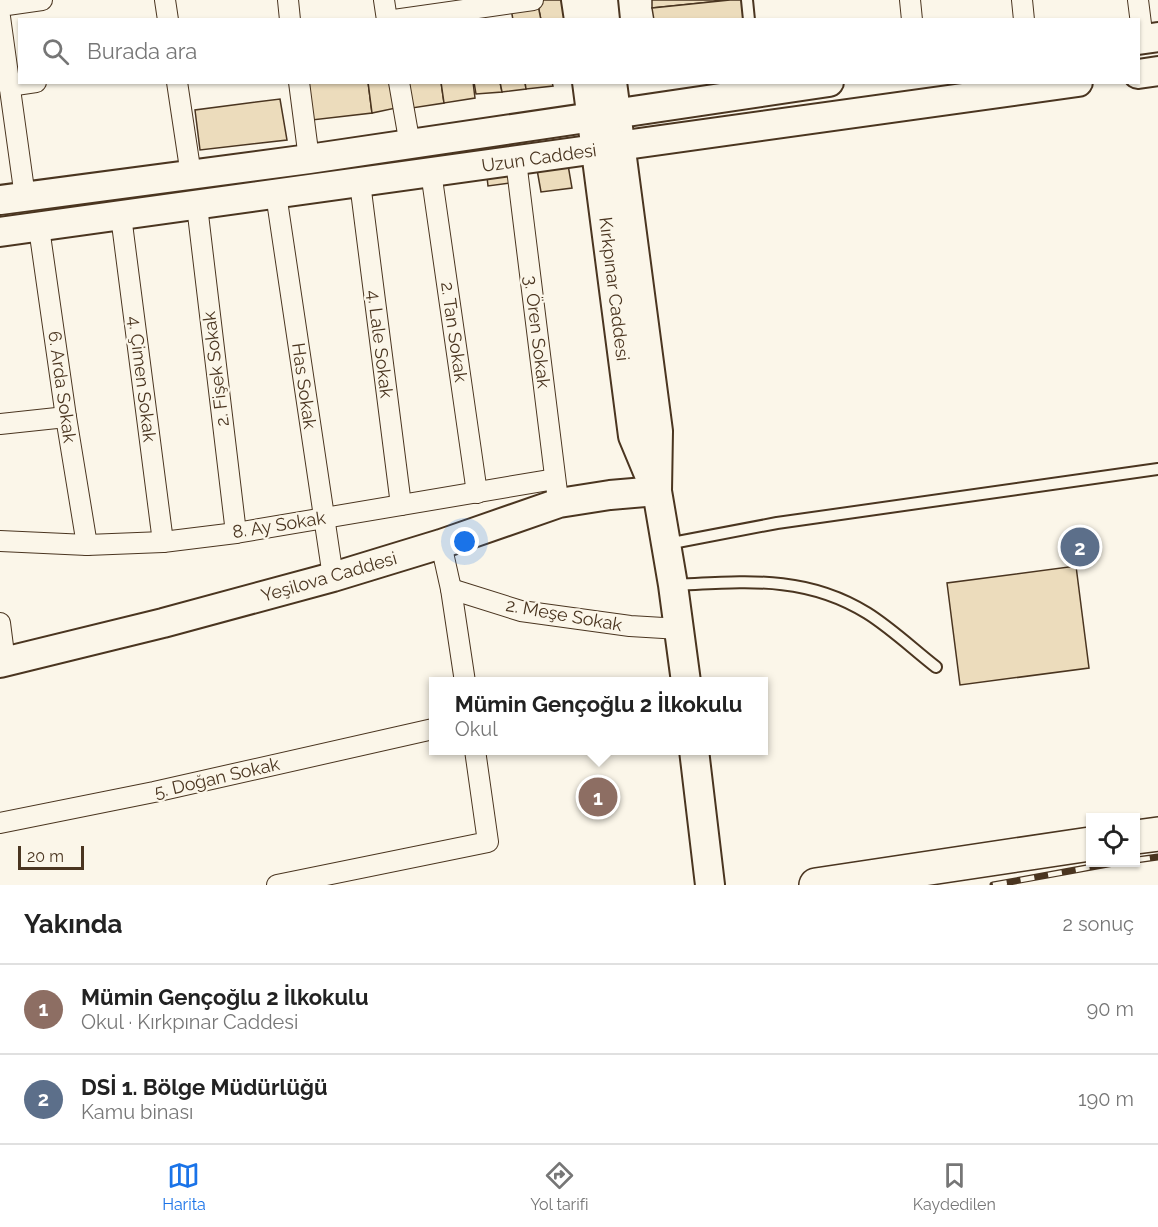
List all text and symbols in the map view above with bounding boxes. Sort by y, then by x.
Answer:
search box [18,18,1140,84]
icon: search [39,35,72,68]
text: Burada ara [87,38,197,64]
street label: Uzun Caddesi [480,139,598,176]
street label: Kırkpınar Caddesi [595,216,634,362]
street label: 3. Ören Sokak [520,274,555,390]
street label: 2. Tan Sokak [437,280,472,384]
street label: 4. Lale Sokak [363,289,398,400]
street label: 2. Fişek Sokak [198,310,233,428]
street label: 4. Çimen Sokak [124,315,161,444]
street label: 6. Arda Sokak [44,330,81,445]
street label: Has Sokak [288,342,321,431]
street label: 8. Ay Sokak [231,507,327,542]
pin: 2 [1060,524,1100,570]
your location [450,527,479,556]
street label: Yeşilova Caddesi [259,547,399,606]
street label: 2. Meşe Sokak [504,594,624,635]
popup [429,677,768,755]
text: Mümin Gençoğlu 2 İlkokulu [455,691,742,717]
text: Okul [455,717,498,741]
street label: 5. Doğan Sokak [152,753,282,802]
pin: 1 [578,774,618,820]
map controls [1086,813,1140,867]
button: locate [1086,813,1140,867]
scale bar [18,843,84,870]
text: 20 m [27,847,64,866]
text: Yakında [24,909,122,939]
text: 2 sonuç [1062,912,1134,936]
text: Mümin Gençoğlu 2 İlkokulu [81,984,369,1010]
text: 1 [39,997,48,1021]
text: 90 m [1087,997,1134,1021]
text: Okul · Kırkpınar Caddesi [81,1010,298,1034]
text: DSİ 1. Bölge Müdürlüğü [81,1074,328,1100]
text: 2 [38,1087,49,1111]
text: 190 m [1078,1087,1134,1111]
text: Kamu binası [81,1100,193,1124]
tab: Harita [162,1159,206,1214]
tab: Yol tarifi [530,1159,589,1214]
tab: Kaydedilen [913,1159,996,1214]

